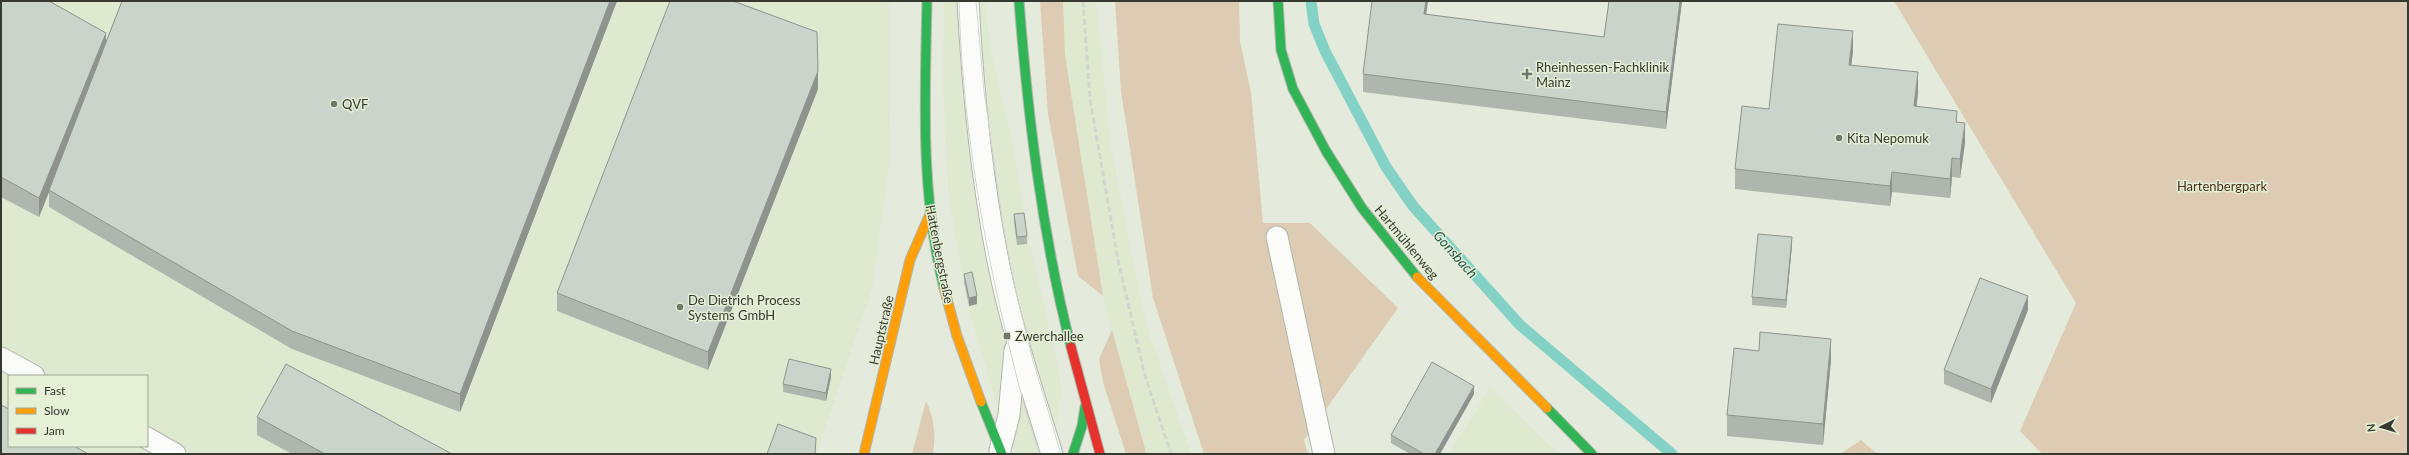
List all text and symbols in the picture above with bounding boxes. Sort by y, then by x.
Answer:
place label: Rheinhessen-Fachklinik Mainz [1536,59,1669,90]
marker: Rheinhessen-Fachklinik Mainz [1521,68,1533,80]
place label: QVF [342,96,368,112]
marker: QVF [329,99,339,109]
place label: Kita Nepomuk [1847,130,1929,146]
marker: Kita Nepomuk [1834,133,1844,143]
park label: Hartenbergpark [2177,178,2268,194]
street label: Hartmühlenweg [1371,202,1443,282]
street label: Hattenbergstraße [923,203,957,305]
water label: Gonsbach [1430,227,1482,281]
place label: De Dietrich Process Systems GmbH [688,292,801,323]
street label: Hauptstraße [865,293,897,366]
marker: De Dietrich Process Systems GmbH [675,302,685,312]
place label: Zwerchallee [1015,328,1084,344]
marker: Zwerchallee [1002,331,1012,341]
legend [8,375,148,447]
text: Fast [44,383,66,398]
text: Slow [44,403,70,418]
north arrow [2361,407,2401,447]
text: Jam [44,423,65,438]
text: N [2364,423,2377,433]

